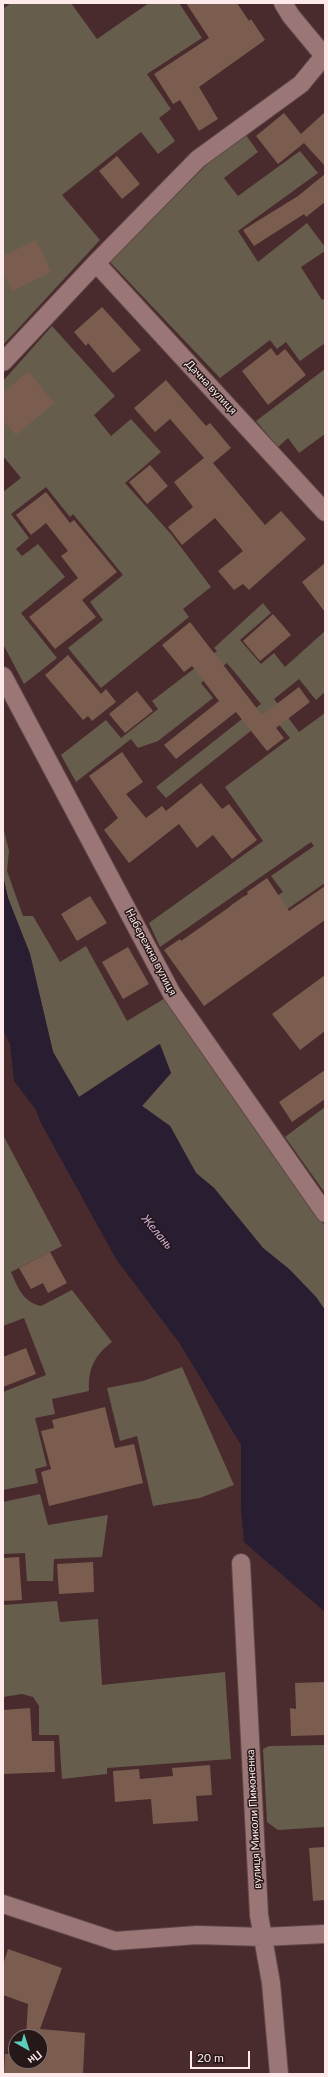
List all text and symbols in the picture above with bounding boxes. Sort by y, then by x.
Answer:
street label: Дачна вулиця [182,357,240,417]
street label: Набережна вулиця [123,906,179,998]
water label: Желань [138,1212,176,1252]
street label: вулиця Миколи Пимоненка [244,1749,264,1889]
north arrow [8,2029,48,2069]
scale bar [192,2043,252,2069]
text: Пн [26,2048,45,2068]
text: 20 m [197,2050,224,2065]

